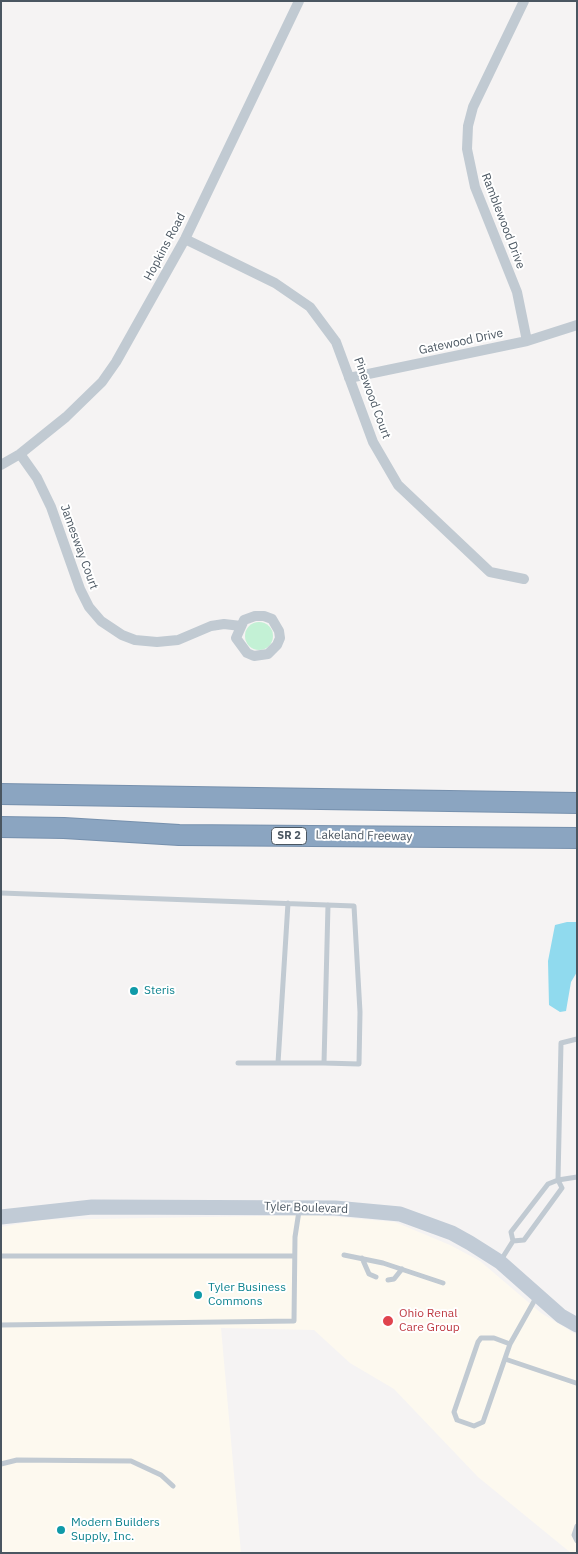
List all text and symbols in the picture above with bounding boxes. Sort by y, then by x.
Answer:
street label: Ramblewood Drive [478,171,528,271]
street label: Hopkins Road [141,211,189,283]
street label: Gatewood Drive [418,326,504,358]
street label: Pinewood Court [351,355,393,441]
street label: Jamesway Court [57,503,101,591]
road number: SR 2 [272,828,306,844]
street label: Lakeland Freeway [315,828,413,844]
place label: Steris [144,984,175,998]
marker: Steris [128,985,140,997]
street label: Tyler Boulevard [264,1199,348,1217]
place label: Tyler Business Commons [208,1281,286,1309]
marker: Tyler Business Commons [192,1289,204,1301]
place label: Ohio Renal Care Group [399,1307,460,1335]
marker: Ohio Renal Care Group [381,1314,395,1328]
place label: Modern Builders Supply, Inc. [71,1516,160,1544]
marker: Modern Builders Supply, Inc. [55,1524,67,1536]

